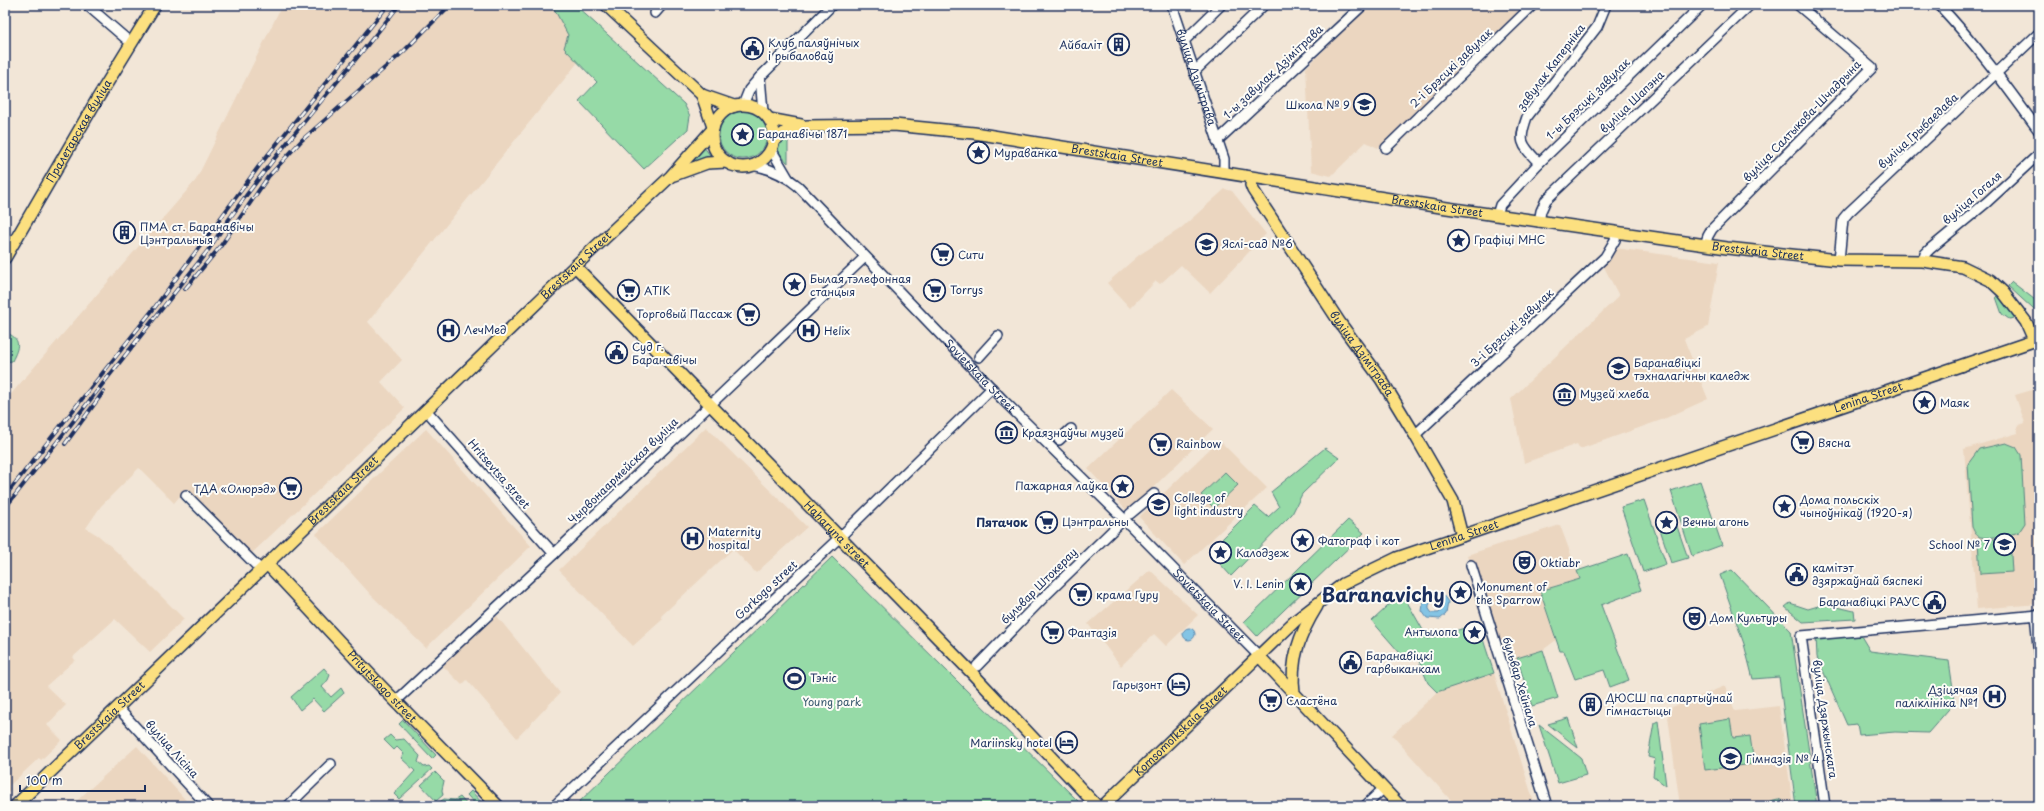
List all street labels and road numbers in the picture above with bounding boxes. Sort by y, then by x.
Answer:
street label: завулак Каперніка [1512,20,1589,114]
street label: 1-ы завулак Дзімітрава [1219,21,1327,123]
street label: 2-і Брэсцкі завулак [1406,23,1496,111]
street label: вуліца Дзімітрава [1172,26,1221,128]
street label: 1-ы Брэсцкі завулак [1542,54,1634,143]
street label: вуліца Салтыкова-Шчадрына [1739,56,1865,186]
street label: вуліца Шапэна [1596,66,1668,137]
street label: Пралетарская вуліца [42,75,116,186]
street label: вуліца Грыбаедава [1874,89,1962,173]
street label: Brestskaia Street [1070,140,1165,171]
street label: вуліца Гогаля [1938,167,2005,228]
street label: Brestskaia Street [1390,190,1485,221]
street label: Brestskaia Street [536,227,615,303]
street label: Brestskaia Street [1711,237,1805,264]
street label: 3-і Брэсцкі завулак [1466,284,1557,371]
street label: вуліца Дзімітрава [1326,307,1398,399]
street label: Sovietskaia Street [941,335,1020,416]
street label: Lenina Street [1831,377,1905,416]
street label: Чырвонаармейская вуліца [564,413,682,528]
street label: Hritsevtsa street [464,435,535,513]
street label: Brestskaia Street [303,452,382,529]
street label: Haharyna street [800,497,874,572]
street label: Lenina Street [1427,515,1501,554]
street label: бульвар Штокерау [997,544,1081,628]
street label: Gorkogo street [731,556,801,623]
street label: Sovietskaia Street [1169,564,1249,645]
street label: бульвар Хейнала [1499,635,1542,729]
street label: Pritytskogo street [344,646,421,727]
street label: вуліца Дзяржынскага [1809,659,1842,779]
street label: Brestskaia Street [70,676,149,753]
street label: Komsomolkskaia Street [1130,681,1231,780]
street label: вуліца Лісіна [142,716,203,782]

